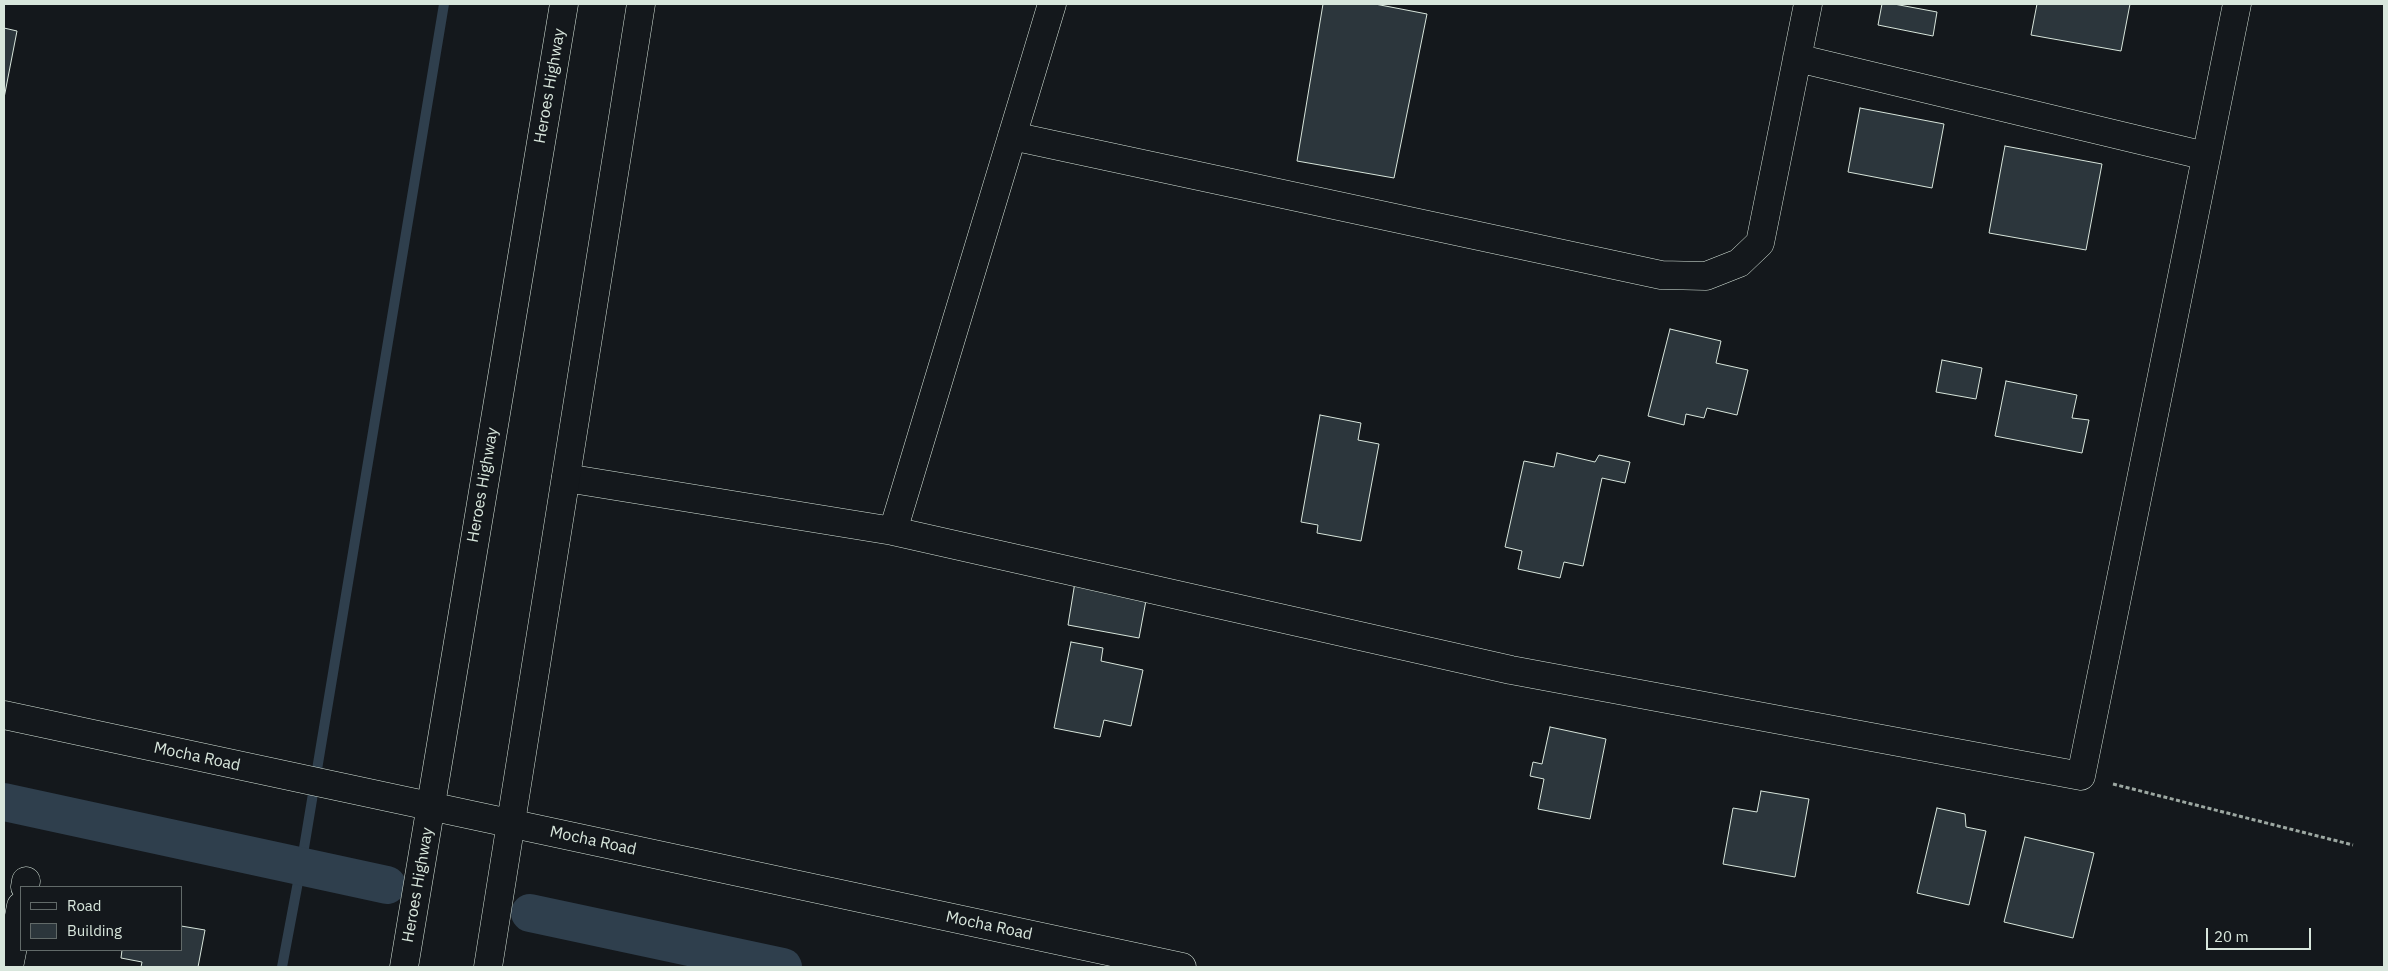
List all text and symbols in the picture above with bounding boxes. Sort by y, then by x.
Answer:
street label: Heroes Highway [530,27,570,145]
street label: Heroes Highway [463,426,503,544]
street label: Mocha Road [152,738,242,776]
street label: Mocha Road [548,822,638,860]
street label: Heroes Highway [398,826,438,944]
legend [20,886,182,951]
text: Road [67,896,102,915]
street label: Mocha Road [944,907,1034,945]
scale bar [2208,918,2313,950]
text: Building [67,921,122,940]
text: 20 m [2214,927,2249,946]

